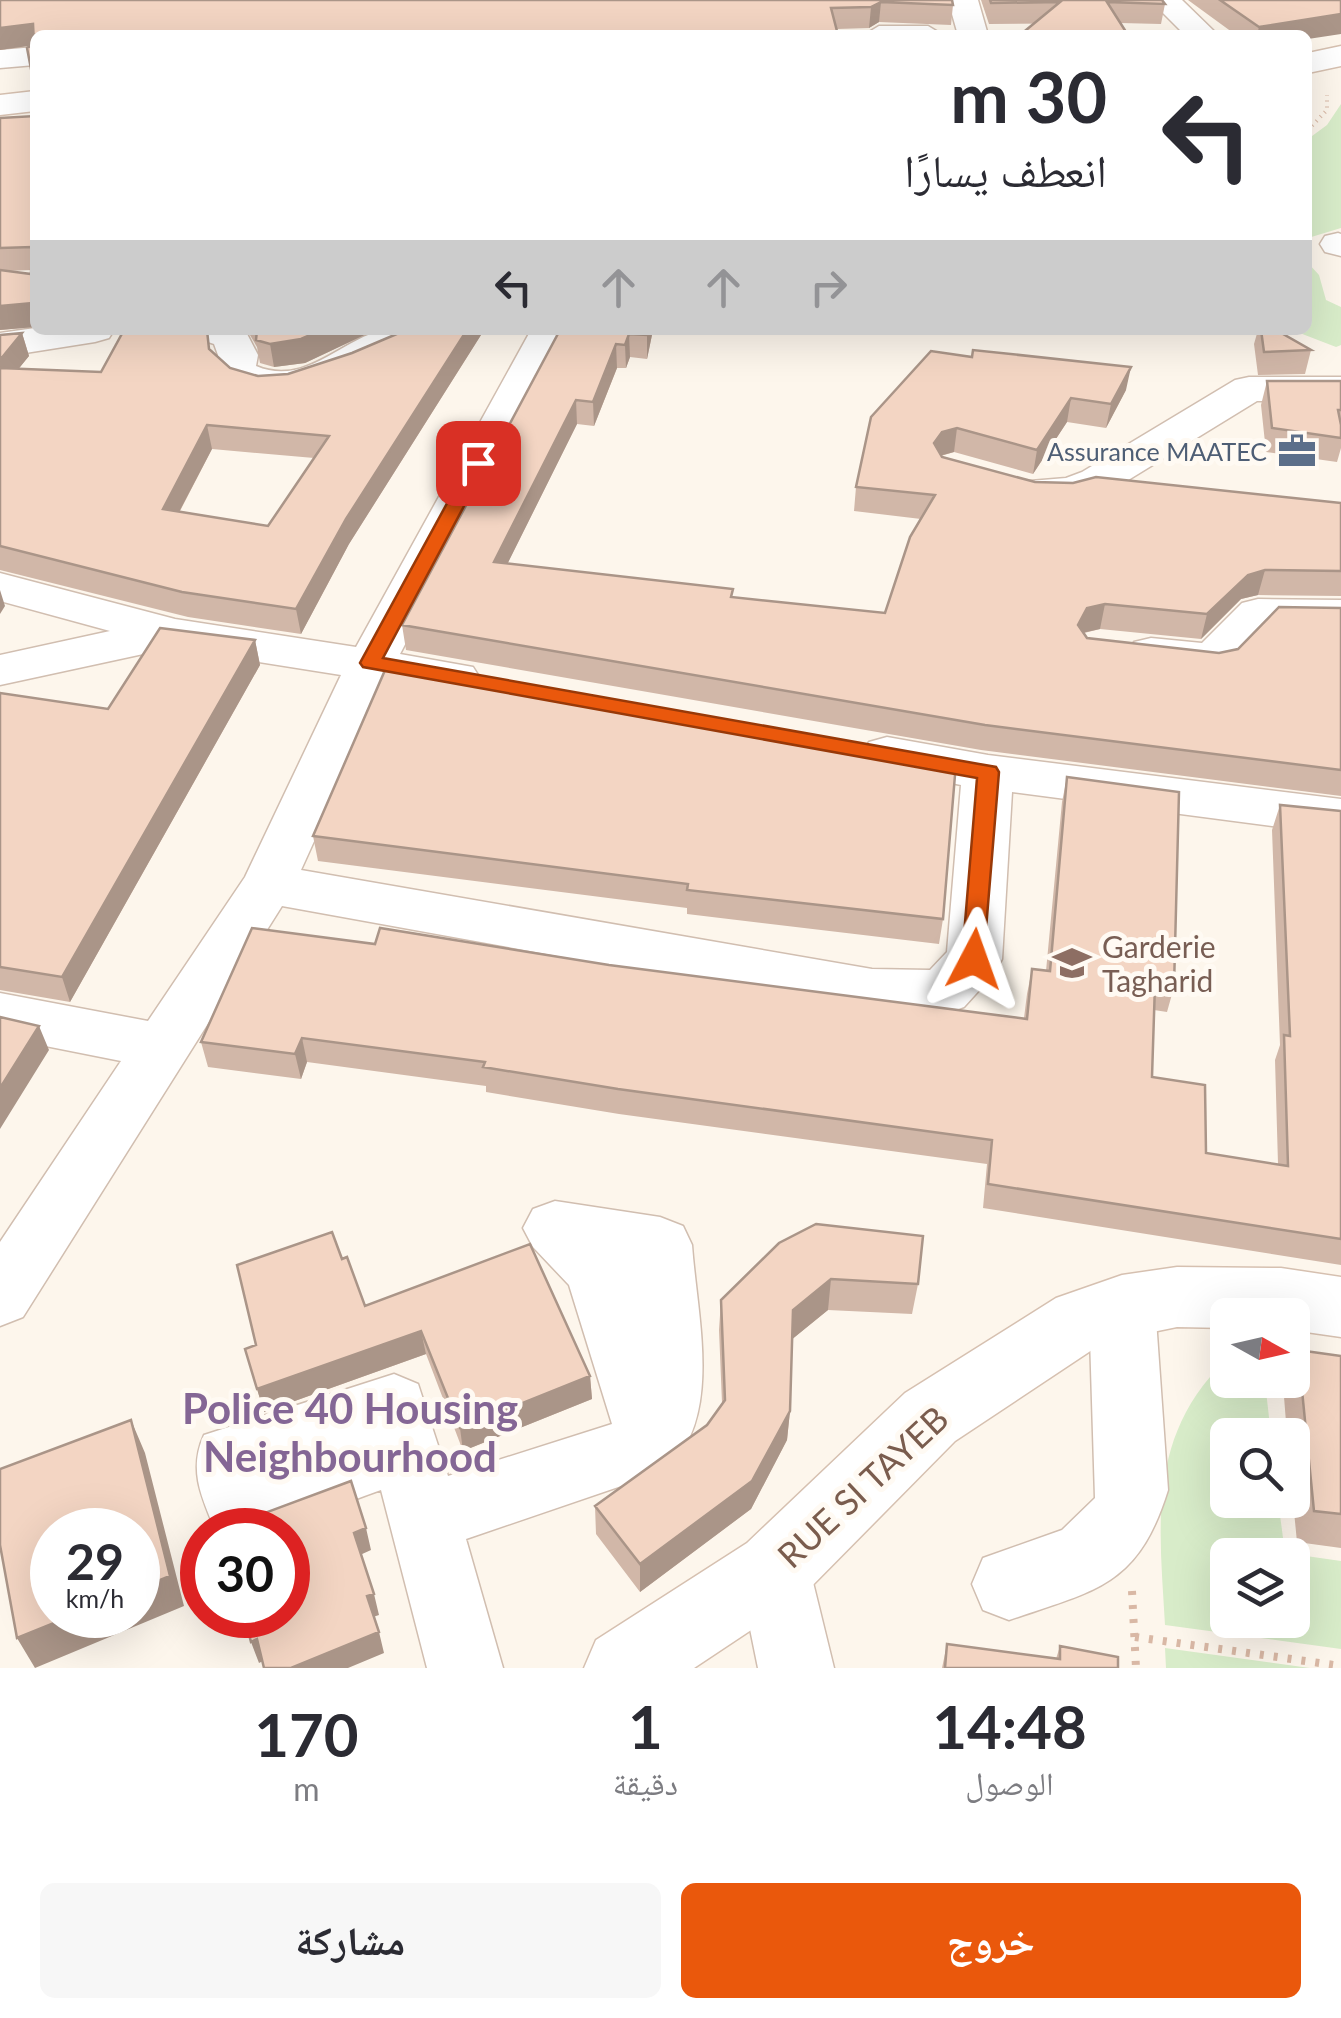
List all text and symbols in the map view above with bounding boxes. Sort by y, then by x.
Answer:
text: 30 m [950,54,1107,138]
icon: left [1142,70,1272,200]
text: انعطف يسارًا [904,143,1107,197]
icon: left [486,260,541,315]
icon: ahead [591,260,646,315]
icon: ahead [696,260,751,315]
icon: right [801,260,856,315]
pin [436,421,521,506]
office icon: Assurance MAATEC [1276,430,1318,472]
icon: arrive [451,436,506,491]
place label: Assurance MAATEC [1047,436,1267,466]
position arrow [922,907,1026,1011]
place label: Garderie Tagharid [1102,928,1216,998]
school or university icon: Garderie Tagharid [1051,942,1093,984]
north arrow [1210,1298,1310,1398]
map controls [1210,1298,1310,1638]
district label: Police 40 Housing Neighbourhood [182,1383,518,1481]
street label: RUE SI TAYEB [768,1396,956,1576]
button: search [1210,1418,1310,1518]
speed limit sign: 30 [180,1508,310,1638]
text: 29 [66,1531,124,1591]
button: layers [1210,1538,1310,1638]
text: km/h [66,1583,124,1613]
text: 1 [628,1690,663,1762]
text: 14:48 [932,1690,1087,1762]
text: 170 [254,1698,359,1770]
text: دقيقة [613,1763,678,1802]
text: الوصول [965,1763,1054,1802]
text: m [293,1769,320,1808]
button: مشاركة [40,1883,661,1998]
button: خروج [681,1883,1301,1998]

